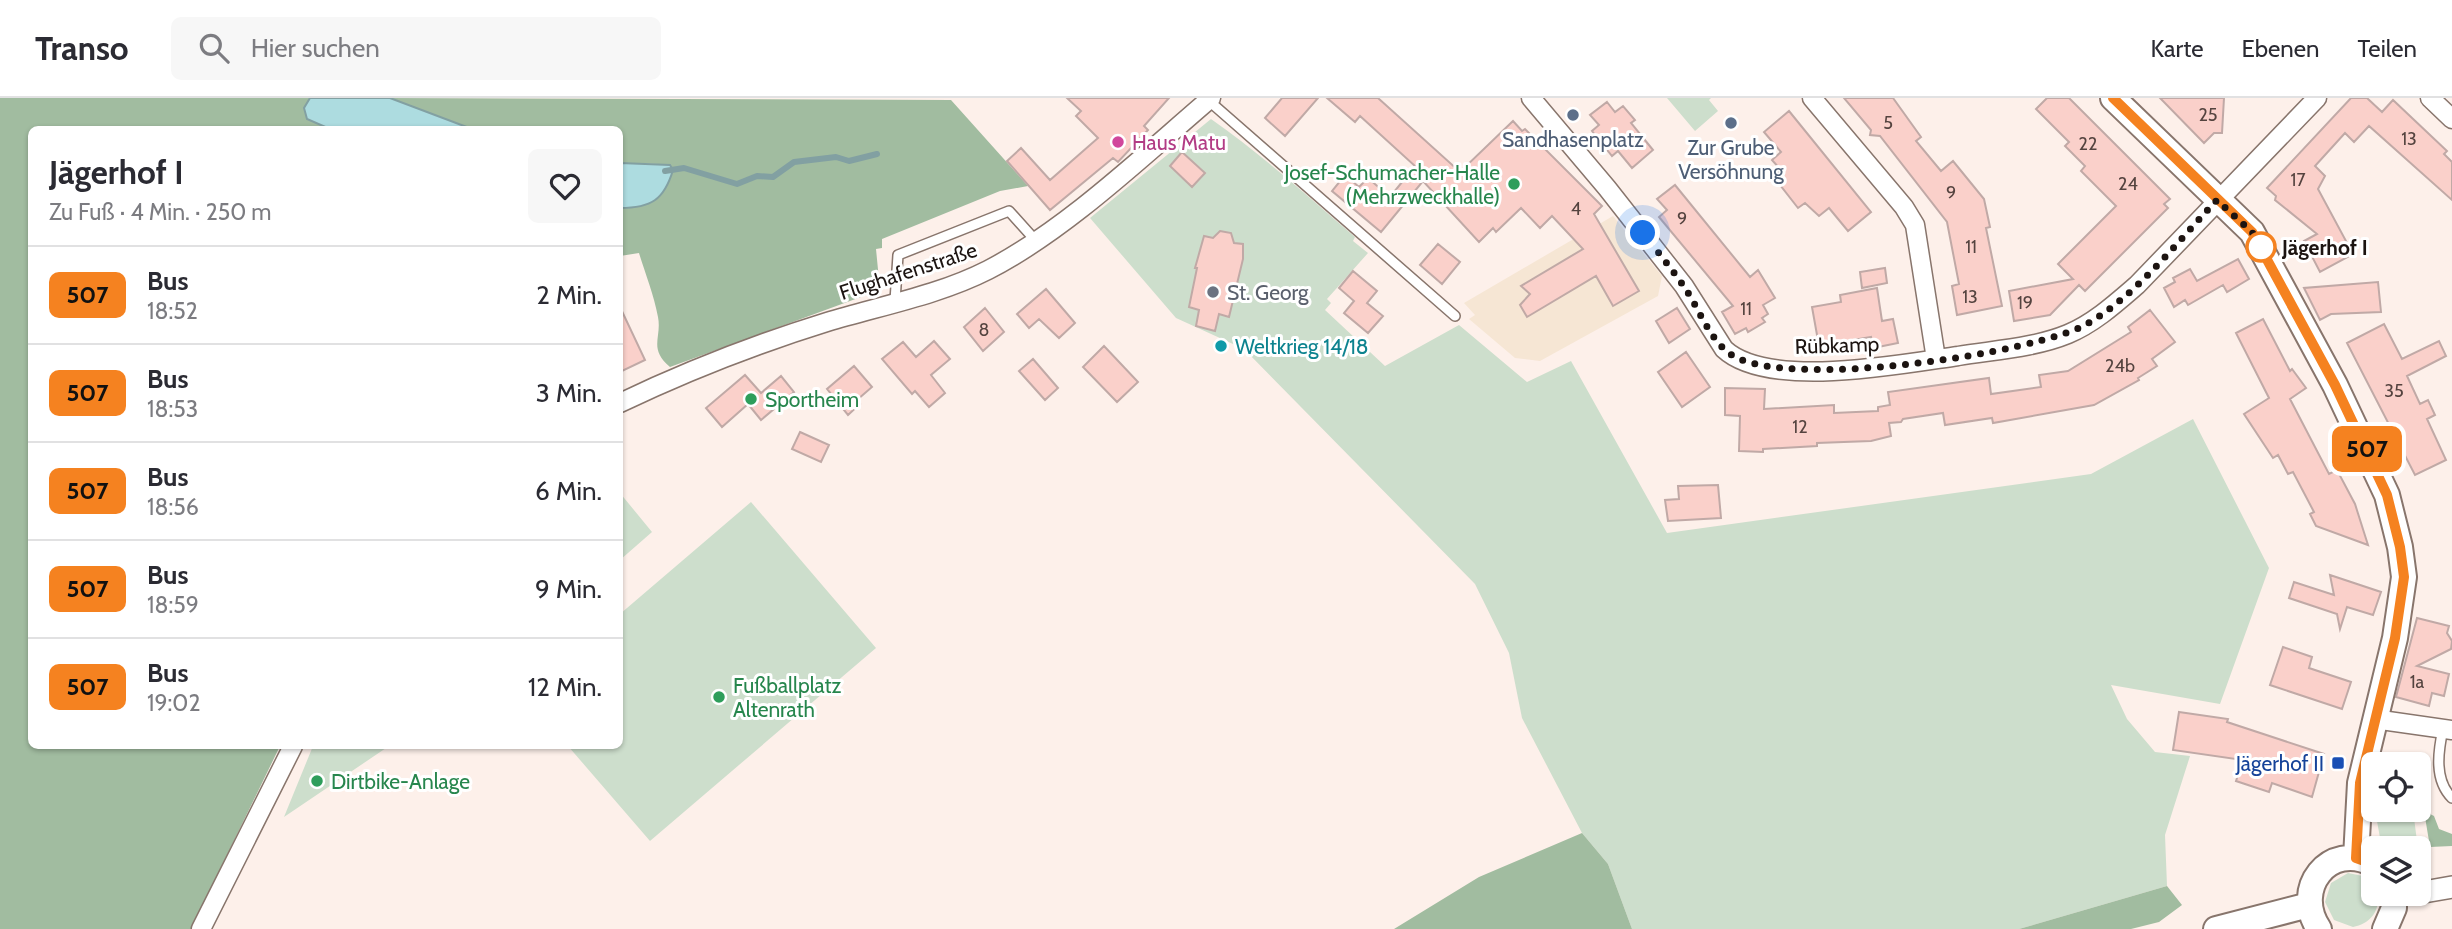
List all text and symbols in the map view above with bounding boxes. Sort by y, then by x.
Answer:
search box [171,17,661,80]
text: Transo [35,28,129,68]
icon: search [195,29,233,67]
text: Hier suchen [251,32,380,64]
text: Karte [2150,34,2203,63]
text: Ebenen [2241,34,2319,63]
text: Teilen [2357,34,2417,63]
house number: 25 [2198,104,2218,126]
marker: Sandhasenplatz [1565,107,1581,123]
house number: 5 [1883,112,1893,134]
marker: Zur Grube Versöhnung [1723,115,1739,131]
place label: Sandhasenplatz [1502,127,1644,152]
house number: 13 [2401,128,2417,150]
place label: Haus Matu [1132,130,1226,155]
house number: 22 [2079,133,2097,155]
marker: Haus Matu [1110,134,1126,150]
place label: Zur Grube Versöhnung [1678,135,1784,184]
button: heart [528,149,602,223]
text: Jägerhof I [49,152,183,192]
place label: Josef-Schumacher-Halle (Mehrzweckhalle) [1283,160,1500,209]
house number: 17 [2291,169,2305,191]
house number: 24 [2118,173,2138,195]
marker: Josef-Schumacher-Halle (Mehrzweckhalle) [1506,176,1522,192]
house number: 9 [1946,182,1956,204]
text: Zu Fuß · 4 Min. · 250 m [49,198,272,226]
house number: 4 [1571,198,1581,220]
house number: 9 [1677,208,1687,230]
your location [1625,215,1660,250]
marker: Jägerhof I [2246,232,2276,262]
place label: Jägerhof I [2281,235,2368,260]
house number: 11 [1965,236,1977,258]
street label: Flughafenstraße [836,237,980,305]
text: Bus [147,265,188,297]
text: 2 Min. [536,279,602,311]
text: 507 [66,280,109,309]
place label: St. Georg [1227,280,1309,305]
marker: St. Georg [1205,284,1221,300]
house number: 13 [1962,286,1978,308]
house number: 19 [2017,292,2033,314]
text: 18:52 [147,297,198,325]
house number: 11 [1740,298,1752,320]
house number: 8 [979,319,989,341]
street label: Rübkamp [1794,331,1880,359]
place label: Weltkrieg 14/18 [1235,334,1369,359]
marker: Weltkrieg 14/18 [1213,338,1229,354]
house number: 24b [2105,355,2135,377]
text: Bus [147,363,188,395]
text: 3 Min. [536,377,602,409]
text: 507 [66,378,109,407]
house number: 35 [2384,380,2404,402]
place label: Sportheim [765,387,859,412]
marker: Sportheim [743,391,759,407]
text: 18:53 [147,395,198,423]
house number: 12 [1792,416,1808,438]
line badge: 507 [2327,426,2407,472]
text: 507 [2346,434,2388,463]
text: Bus [147,461,188,493]
text: 6 Min. [535,475,602,507]
text: 507 [66,476,109,505]
text: 18:56 [147,493,199,521]
text: Bus [147,559,188,591]
text: 9 Min. [535,573,602,605]
text: 507 [66,574,109,603]
text: 18:59 [147,591,199,619]
text: Bus [147,657,188,689]
text: 12 Min. [528,671,602,703]
house number: 1a [2410,671,2425,693]
text: 507 [66,672,109,701]
place label: Fußballplatz Altenrath [733,673,842,722]
text: 19:02 [147,689,200,717]
marker: Fußballplatz Altenrath [711,689,727,705]
place label: Jägerhof II [2235,751,2324,776]
map controls [2361,752,2431,906]
button: locate [2361,752,2431,822]
marker: Jägerhof II [2330,755,2346,771]
place label: Dirtbike-Anlage [331,769,470,794]
marker: Dirtbike-Anlage [309,773,325,789]
button: layers [2361,836,2431,906]

